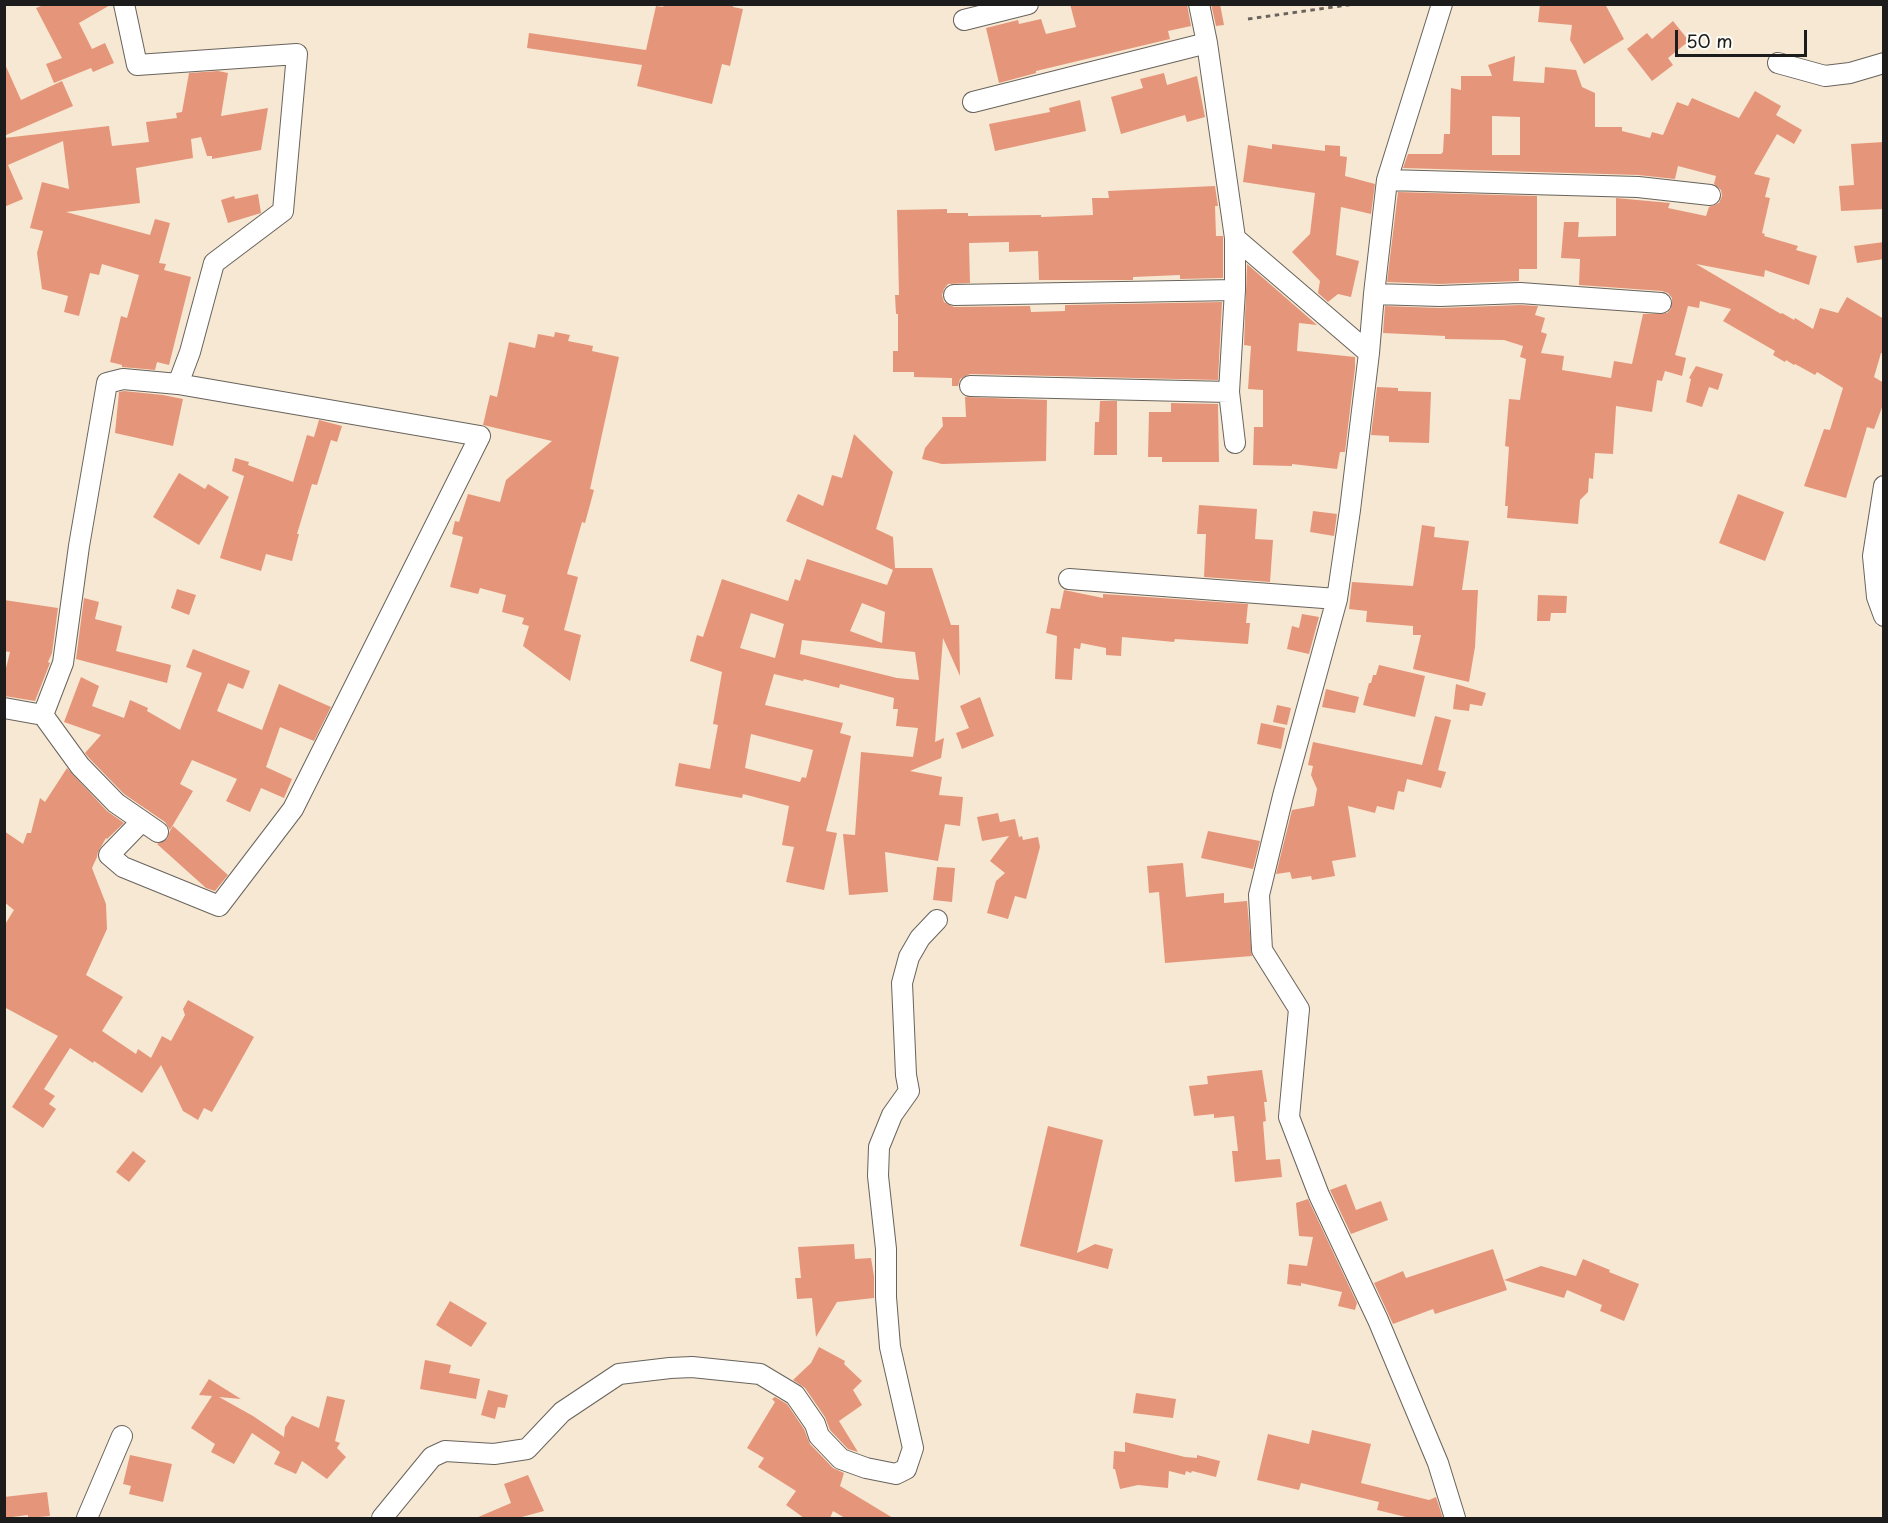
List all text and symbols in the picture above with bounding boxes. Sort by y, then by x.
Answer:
scale bar [1678,18,1810,56]
text: 50 m [1686,27,1733,54]

